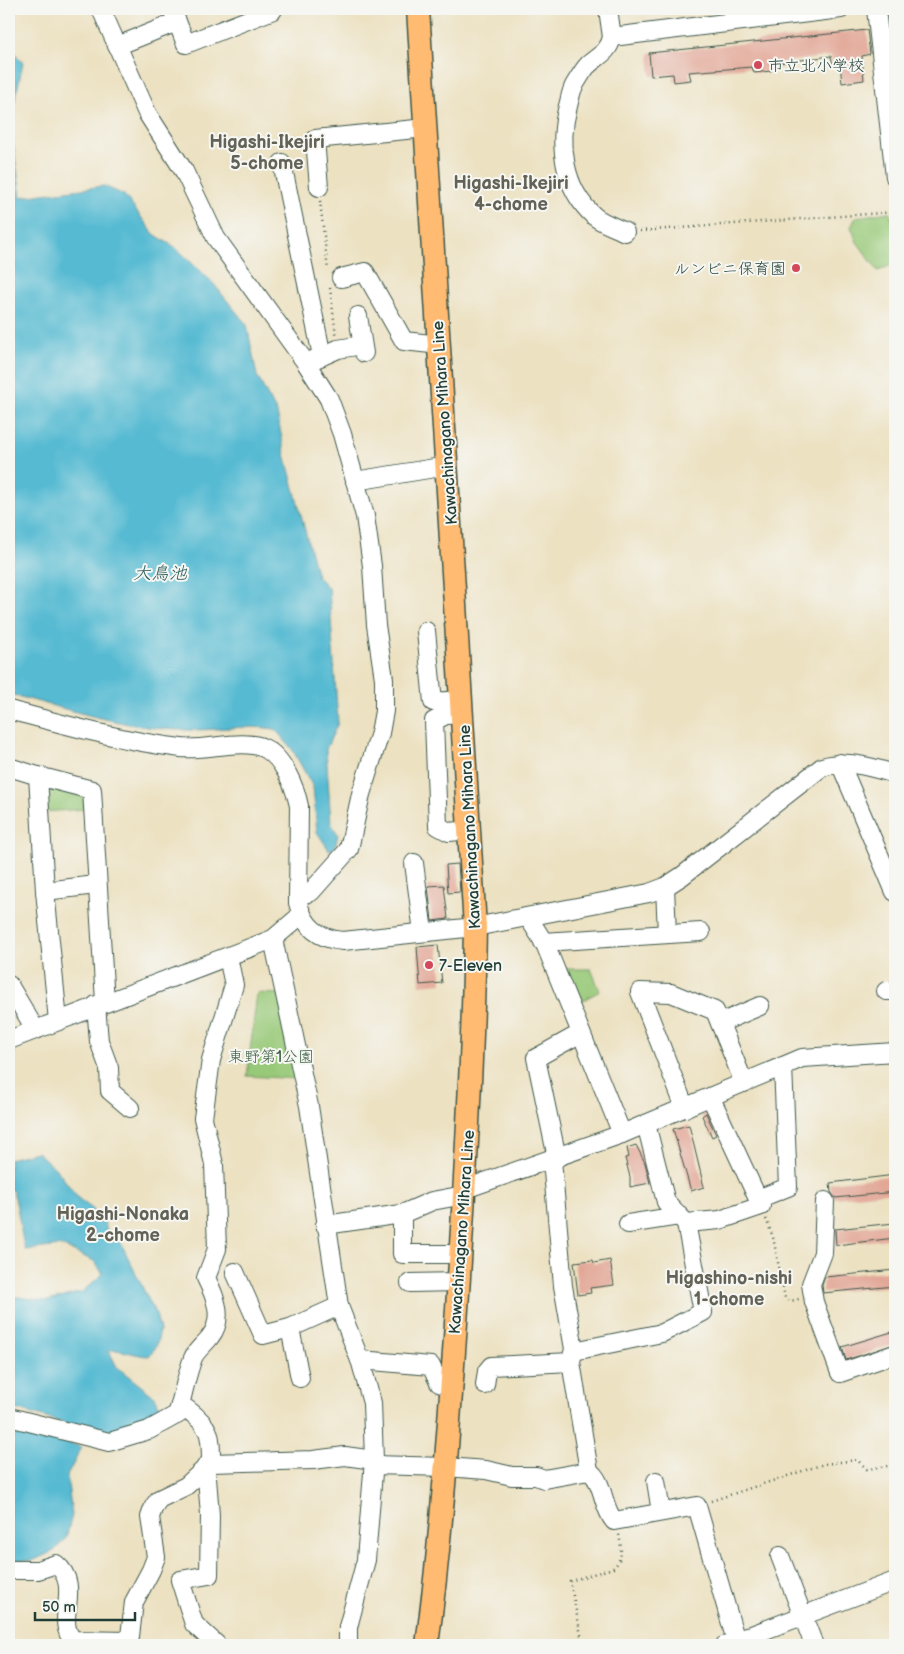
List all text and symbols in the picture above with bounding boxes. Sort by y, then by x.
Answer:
place label: 市立北小学校 [768,57,864,76]
marker: 市立北小学校 [752,59,764,71]
district label: Higashi-Ikejiri 5-chome [209,132,325,174]
district label: Higashi-Ikejiri 4-chome [453,173,569,215]
place label: ルンビニ保育園 [674,260,786,279]
marker: ルンビニ保育園 [790,262,802,274]
street label: Kawachinagano Mihara Line [429,320,462,526]
water label: 大鳥池 [133,563,188,584]
street label: Kawachinagano Mihara Line [456,724,485,930]
place label: 7-Eleven [439,957,502,976]
marker: 7-Eleven [423,959,435,971]
park label: 東野第1公園 [228,1048,314,1067]
street label: Kawachinagano Mihara Line [446,1129,479,1335]
district label: Higashi-Nonaka 2-chome [57,1204,189,1246]
district label: Higashino-nishi 1-chome [666,1268,792,1310]
scale bar [35,1589,135,1621]
text: 50 m [42,1598,76,1617]

